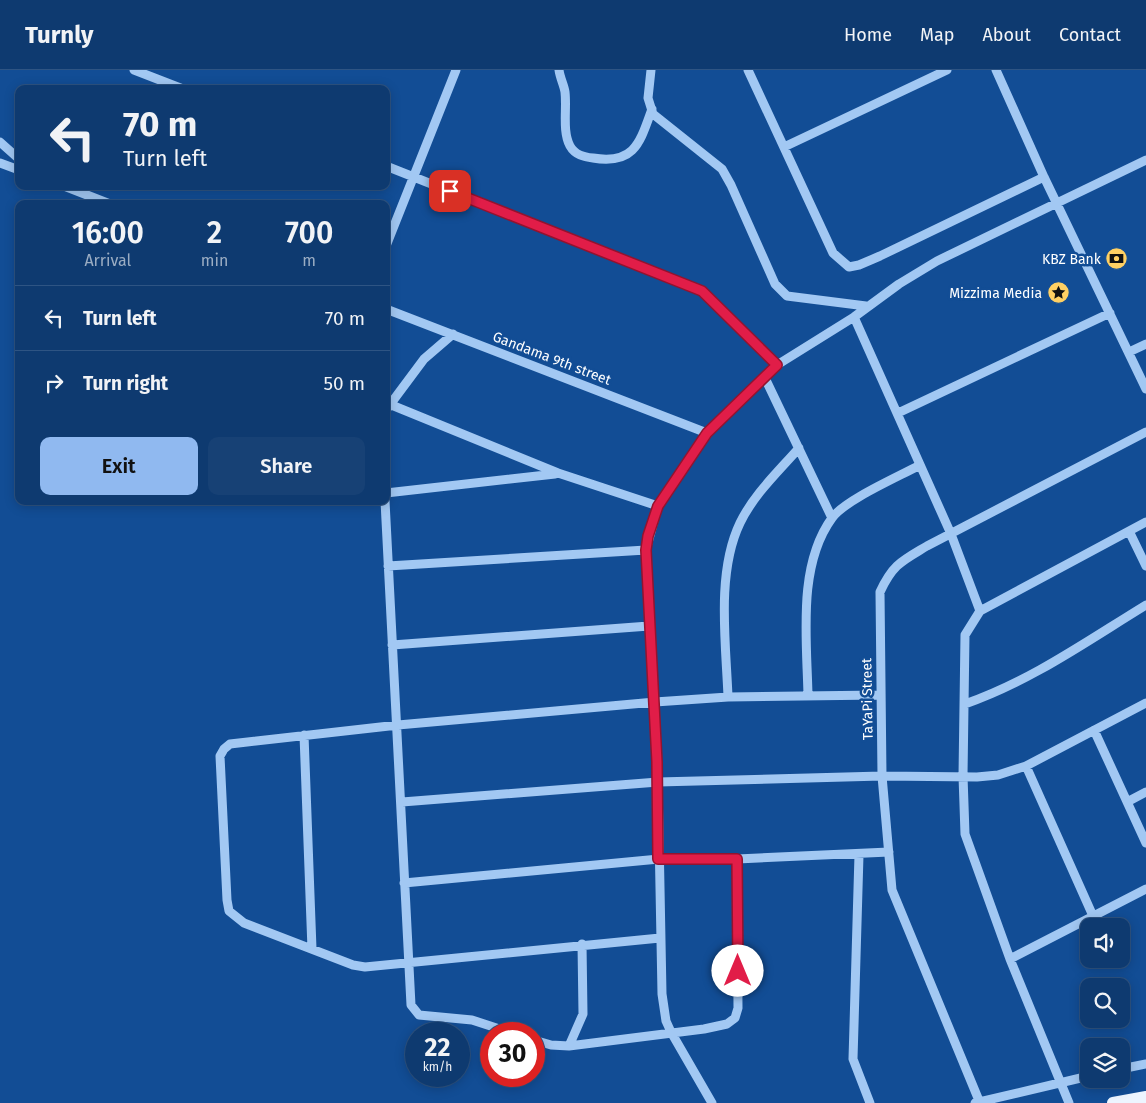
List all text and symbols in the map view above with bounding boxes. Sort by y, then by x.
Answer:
text: Turnly [25,21,94,49]
text: Home [844,24,892,46]
text: Map [920,24,954,46]
text: About [982,24,1031,46]
text: Contact [1059,24,1121,46]
text: 70 m [123,103,197,145]
icon: left [40,105,105,170]
text: Turn left [123,145,207,172]
pin [429,170,471,212]
icon: arrive [436,177,464,205]
text: 16:00 [72,215,144,251]
text: 2 [207,215,222,251]
text: 700 [285,215,333,251]
bank icon: KBZ Bank [1105,247,1129,271]
text: Arrival [84,251,131,270]
text: min [201,251,228,270]
text: m [302,251,316,270]
place label: KBZ Bank [1042,251,1102,268]
place icon: Mizzima Media [1046,281,1070,305]
place label: Mizzima Media [949,285,1042,302]
icon: left [40,304,68,332]
text: Turn left [83,307,157,330]
text: 70 m [325,307,365,330]
street label: Gandama 9th street [490,328,614,389]
icon: right [40,369,68,397]
text: Turn right [83,372,168,395]
text: 50 m [324,372,365,395]
button: Exit [40,437,198,495]
button: Share [208,437,365,495]
street label: TaYaPi Street [858,657,877,740]
map controls [1080,918,1130,1088]
button: sound [1080,918,1130,968]
position arrow [711,944,763,996]
button: search [1080,978,1130,1028]
speed limit sign: 30 [480,1022,545,1087]
text: 22 [425,1033,450,1063]
button: layers [1080,1038,1130,1088]
text: km/h [423,1060,452,1074]

